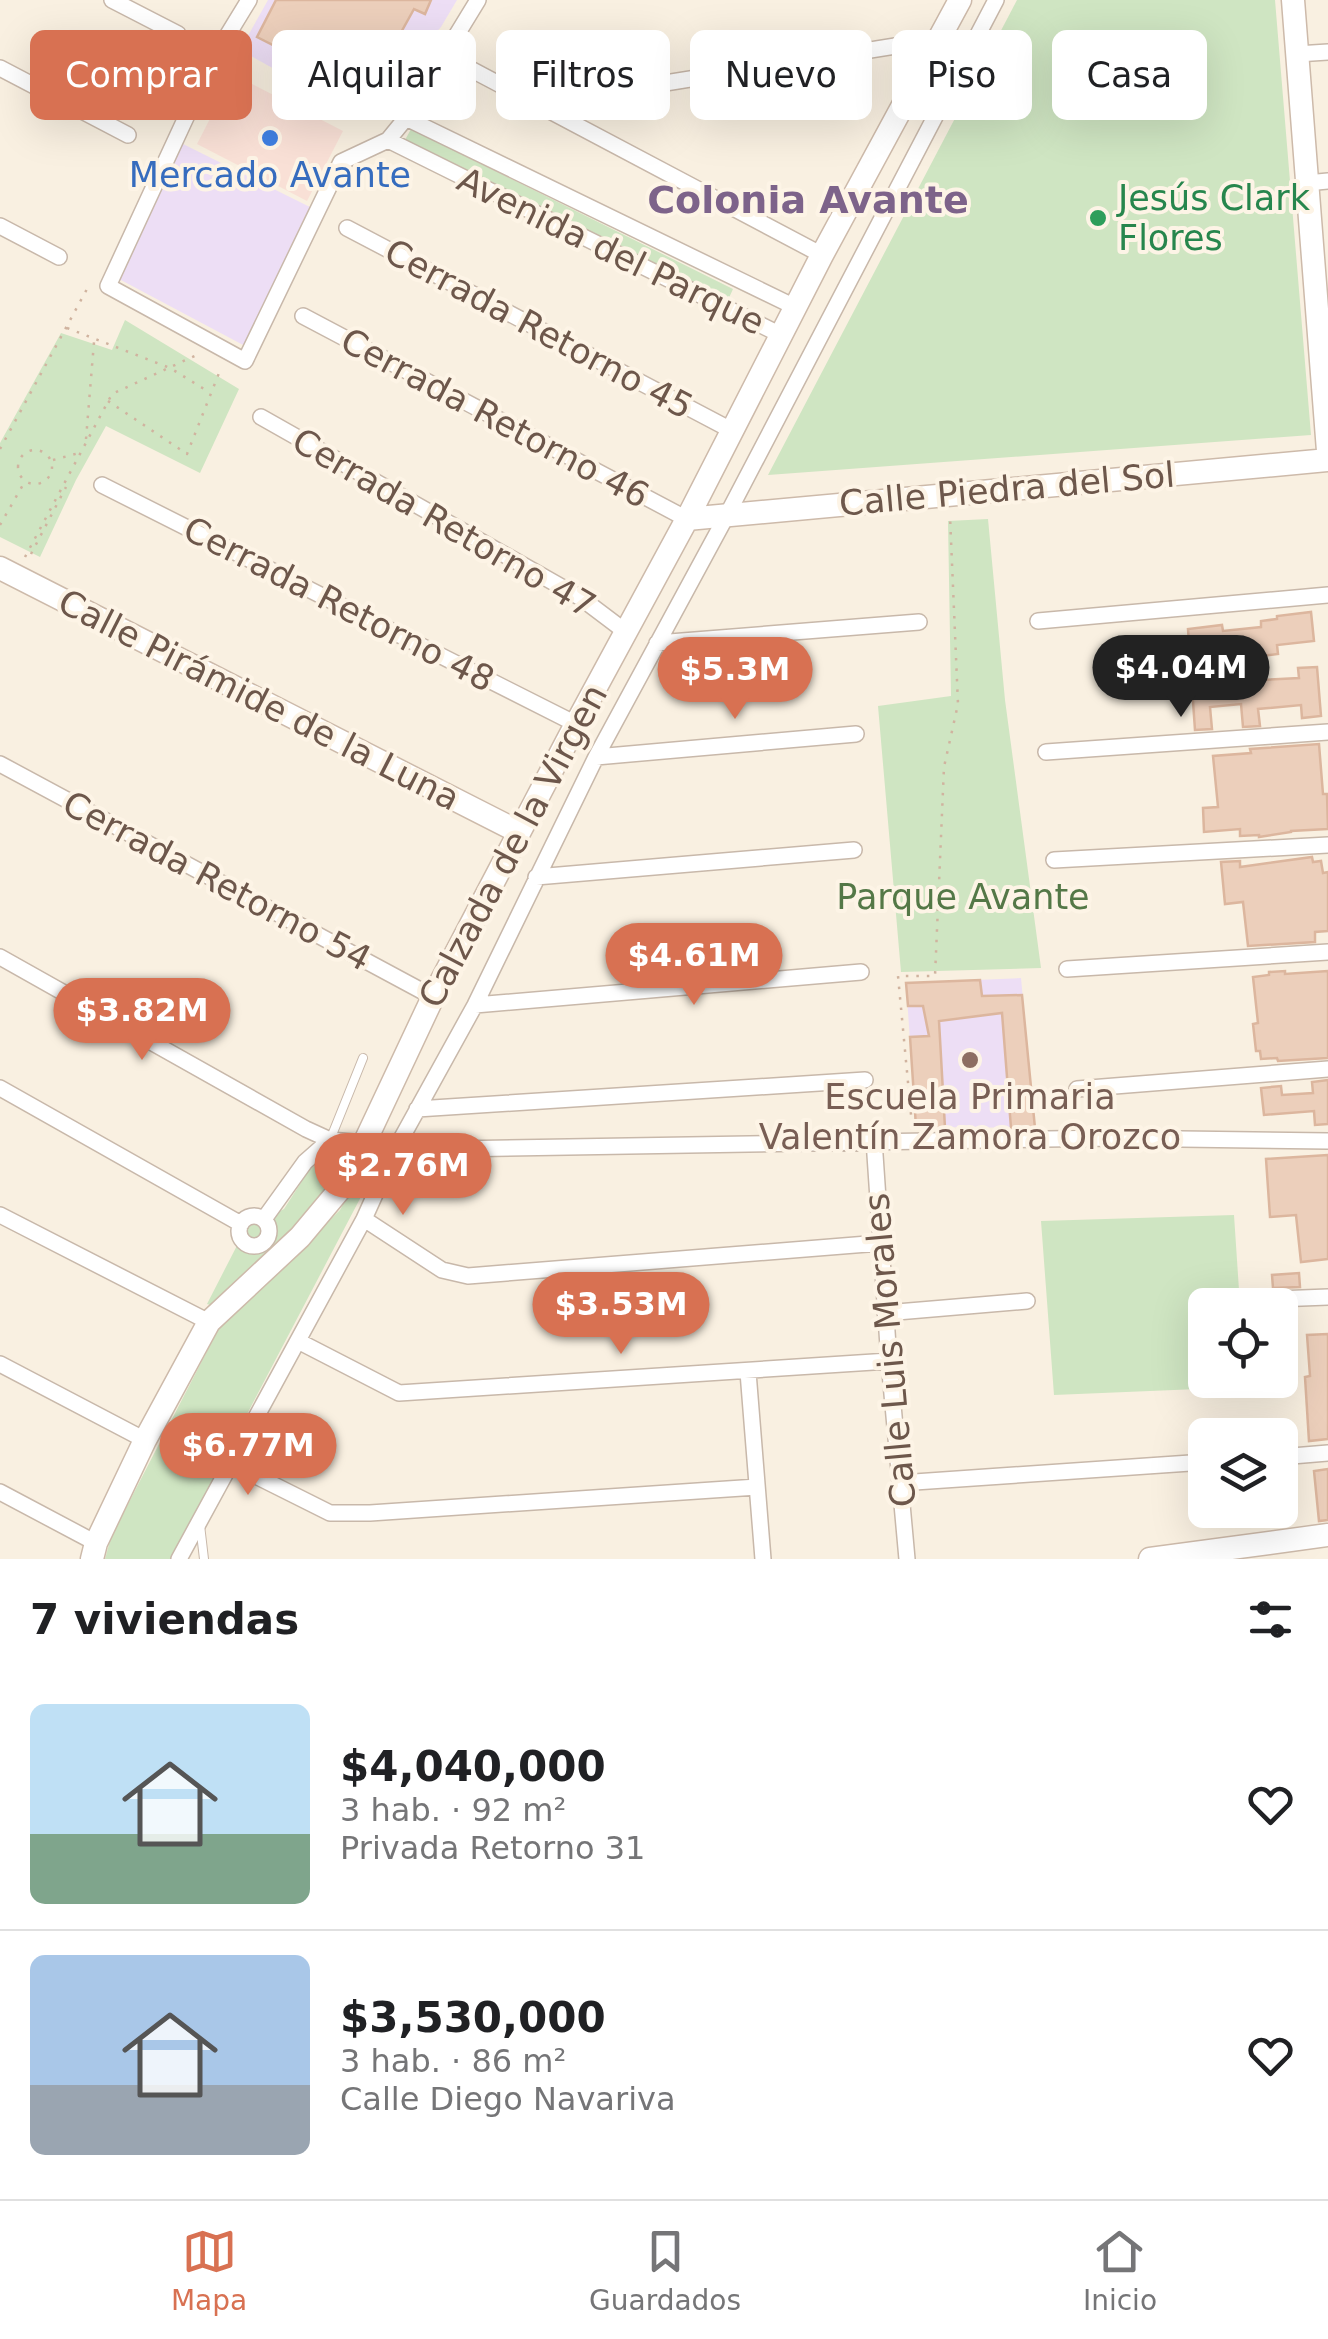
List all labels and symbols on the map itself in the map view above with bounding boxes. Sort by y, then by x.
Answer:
marker: Mercado Avante [259,127,281,149]
place label: Mercado Avante [129,155,411,195]
street label: Avenida del Parque [451,159,771,343]
district label: Colonia Avante [647,178,969,222]
place label: Jesús Clark Flores [1116,178,1311,258]
marker: Jesús Clark Flores [1087,207,1109,229]
street label: Cerrada Retorno 45 [378,231,700,427]
street label: Cerrada Retorno 46 [334,320,656,516]
street label: Cerrada Retorno 47 [286,420,602,626]
street label: Calle Piedra del Sol [838,454,1176,524]
street label: Cerrada Retorno 48 [177,508,501,700]
street label: Calle Pirámide de la Luna [52,581,466,819]
pin: $4.04M [1100,635,1262,720]
pin: $5.3M [665,637,805,722]
street label: Calzada de la Virgen [411,678,615,1014]
street label: Cerrada Retorno 54 [56,783,378,979]
park label: Parque Avante [836,877,1090,917]
pin: $4.61M [613,923,775,1008]
pin: $3.82M [61,978,223,1063]
marker: Escuela Primaria Valentín Zamora Orozco [959,1049,981,1071]
place label: Escuela Primaria Valentín Zamora Orozco [759,1077,1181,1157]
pin: $2.76M [322,1133,484,1218]
street label: Calle Luis Morales [856,1191,924,1509]
pin: $3.53M [540,1272,702,1357]
pin: $6.77M [167,1413,329,1498]

